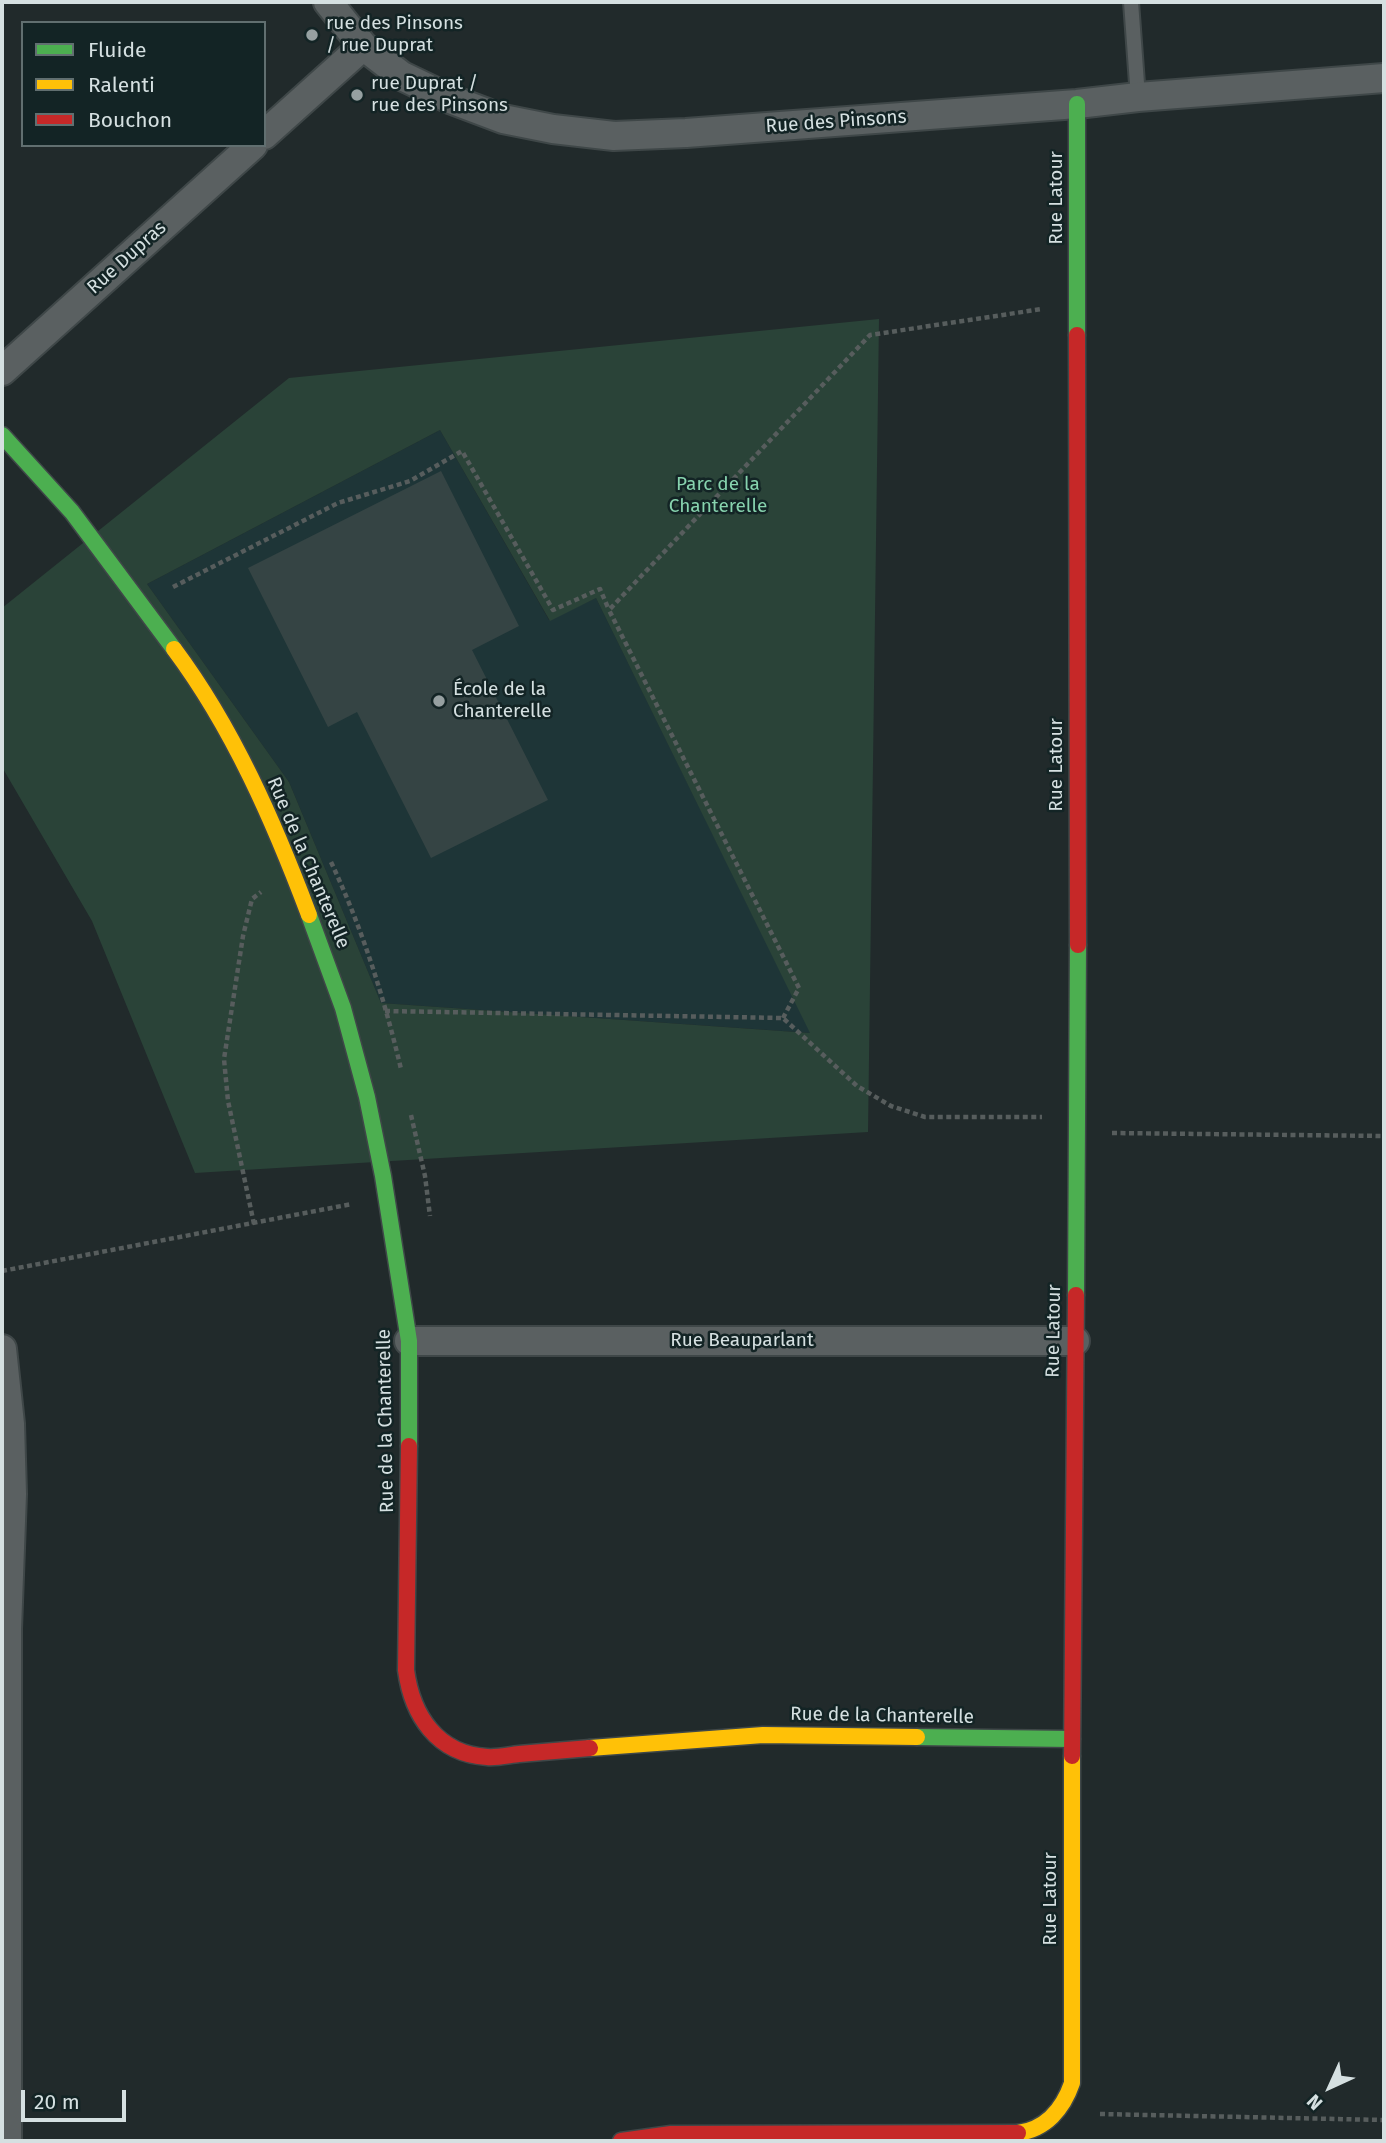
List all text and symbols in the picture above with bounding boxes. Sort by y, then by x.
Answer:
place label: rue des Pinsons / rue Duprat [326,13,463,57]
legend [21,21,266,147]
marker: rue des Pinsons / rue Duprat [304,27,320,43]
text: Fluide [88,37,146,63]
text: Ralenti [88,72,155,98]
place label: rue Duprat / rue des Pinsons [371,73,508,117]
marker: rue Duprat / rue des Pinsons [349,87,365,103]
street label: Rue des Pinsons [765,106,907,138]
text: Bouchon [88,107,172,133]
street label: Rue Latour [1046,151,1068,245]
street label: Rue Dupras [83,217,171,299]
park label: Parc de la Chanterelle [669,474,767,518]
place label: École de la Chanterelle [453,679,551,723]
marker: École de la Chanterelle [431,693,447,709]
street label: Rue Latour [1046,718,1068,812]
street label: Rue de la Chanterelle [262,774,354,952]
street label: Rue Latour [1042,1284,1066,1378]
street label: Rue de la Chanterelle [373,1329,399,1513]
street label: Rue Beauparlant [670,1330,814,1352]
street label: Rue de la Chanterelle [790,1703,974,1729]
street label: Rue Latour [1040,1852,1062,1946]
north arrow [1295,2052,1365,2122]
scale bar [24,2076,130,2120]
text: 20 m [34,2089,80,2115]
text: N [1302,2090,1327,2115]

